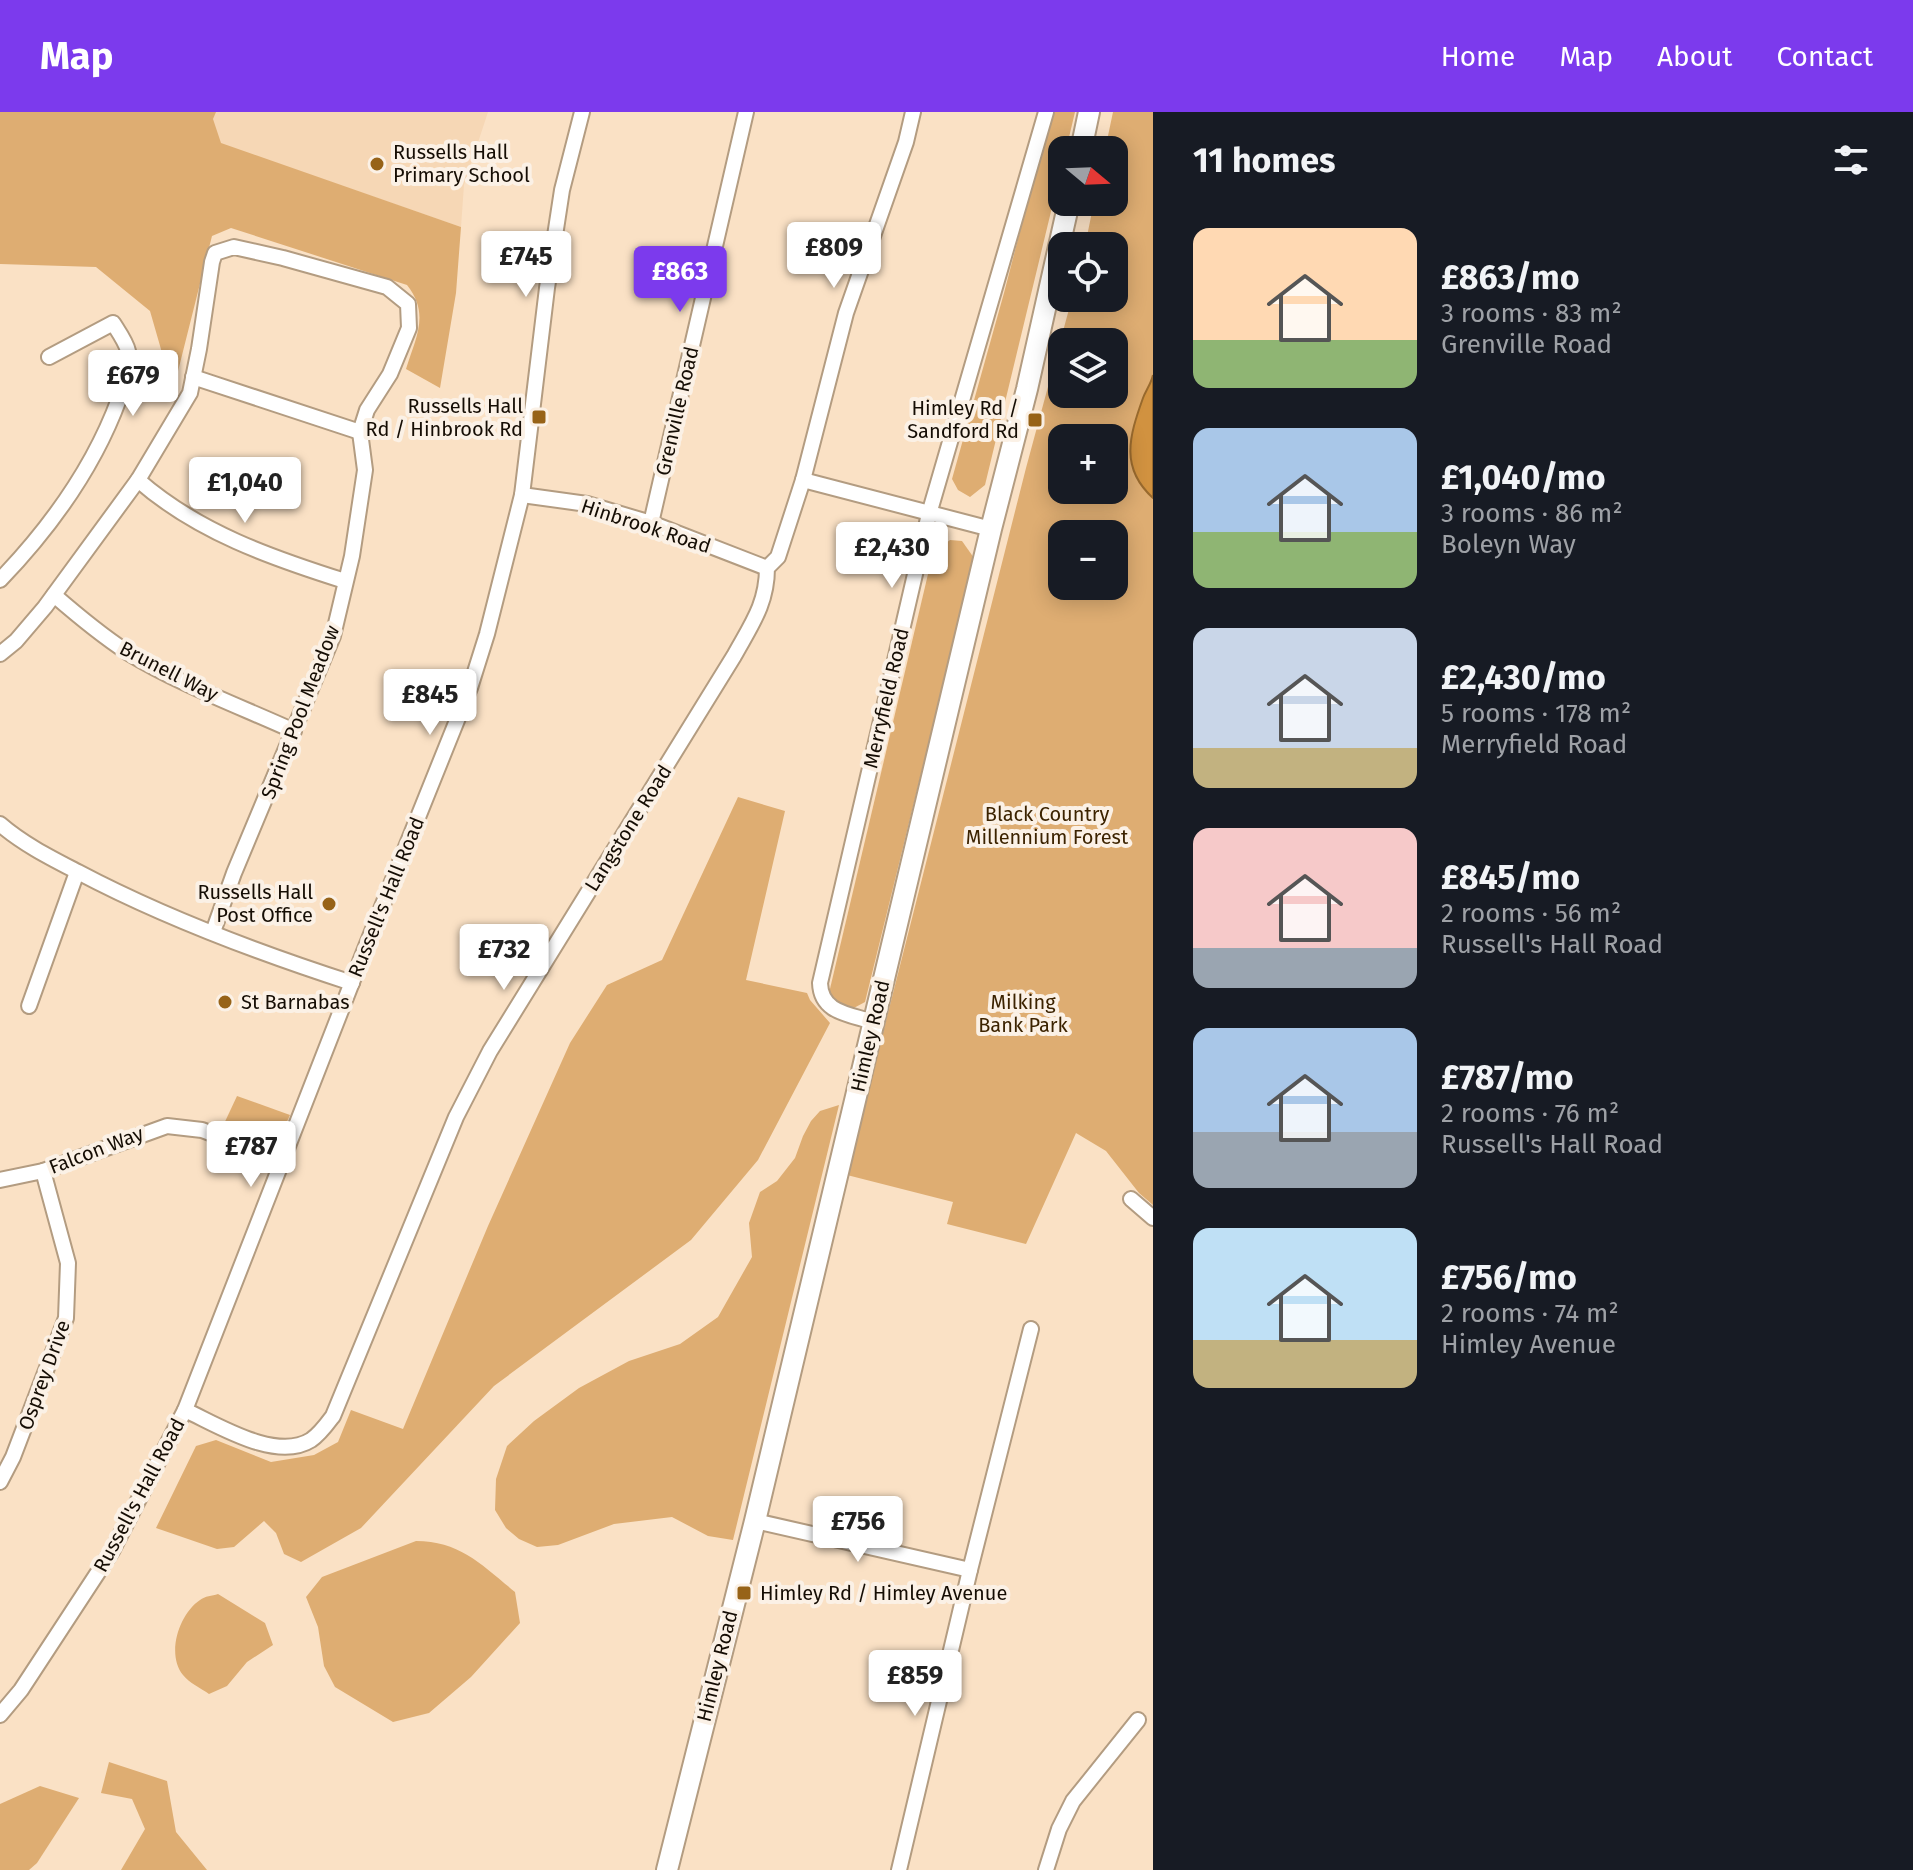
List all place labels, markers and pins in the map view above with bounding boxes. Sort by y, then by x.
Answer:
place label: Russells Hall Primary School [393,140,530,187]
marker: Russells Hall Primary School [368,155,386,173]
pin: £809 [787,222,881,290]
pin: £745 [479,231,573,299]
pin: £863 [633,246,727,314]
pin: £679 [86,350,180,418]
place label: Russells Hall Rd / Hinbrook Rd [366,394,523,441]
place label: Himley Rd / Sandford Rd [907,396,1019,443]
marker: Russells Hall Rd / Hinbrook Rd [530,408,548,426]
marker: Himley Rd / Sandford Rd [1026,411,1044,429]
pin: £1,040 [180,457,310,525]
pin: £2,430 [827,522,957,590]
pin: £845 [383,669,477,737]
place label: Russells Hall Post Office [198,880,313,927]
marker: Russells Hall Post Office [320,895,338,913]
pin: £732 [457,924,551,992]
place label: St Barnabas [241,990,349,1014]
marker: St Barnabas [216,993,234,1011]
pin: £787 [204,1121,298,1189]
pin: £756 [811,1496,905,1564]
place label: Himley Rd / Himley Avenue [760,1581,1007,1605]
marker: Himley Rd / Himley Avenue [735,1584,753,1602]
pin: £859 [868,1650,962,1718]

